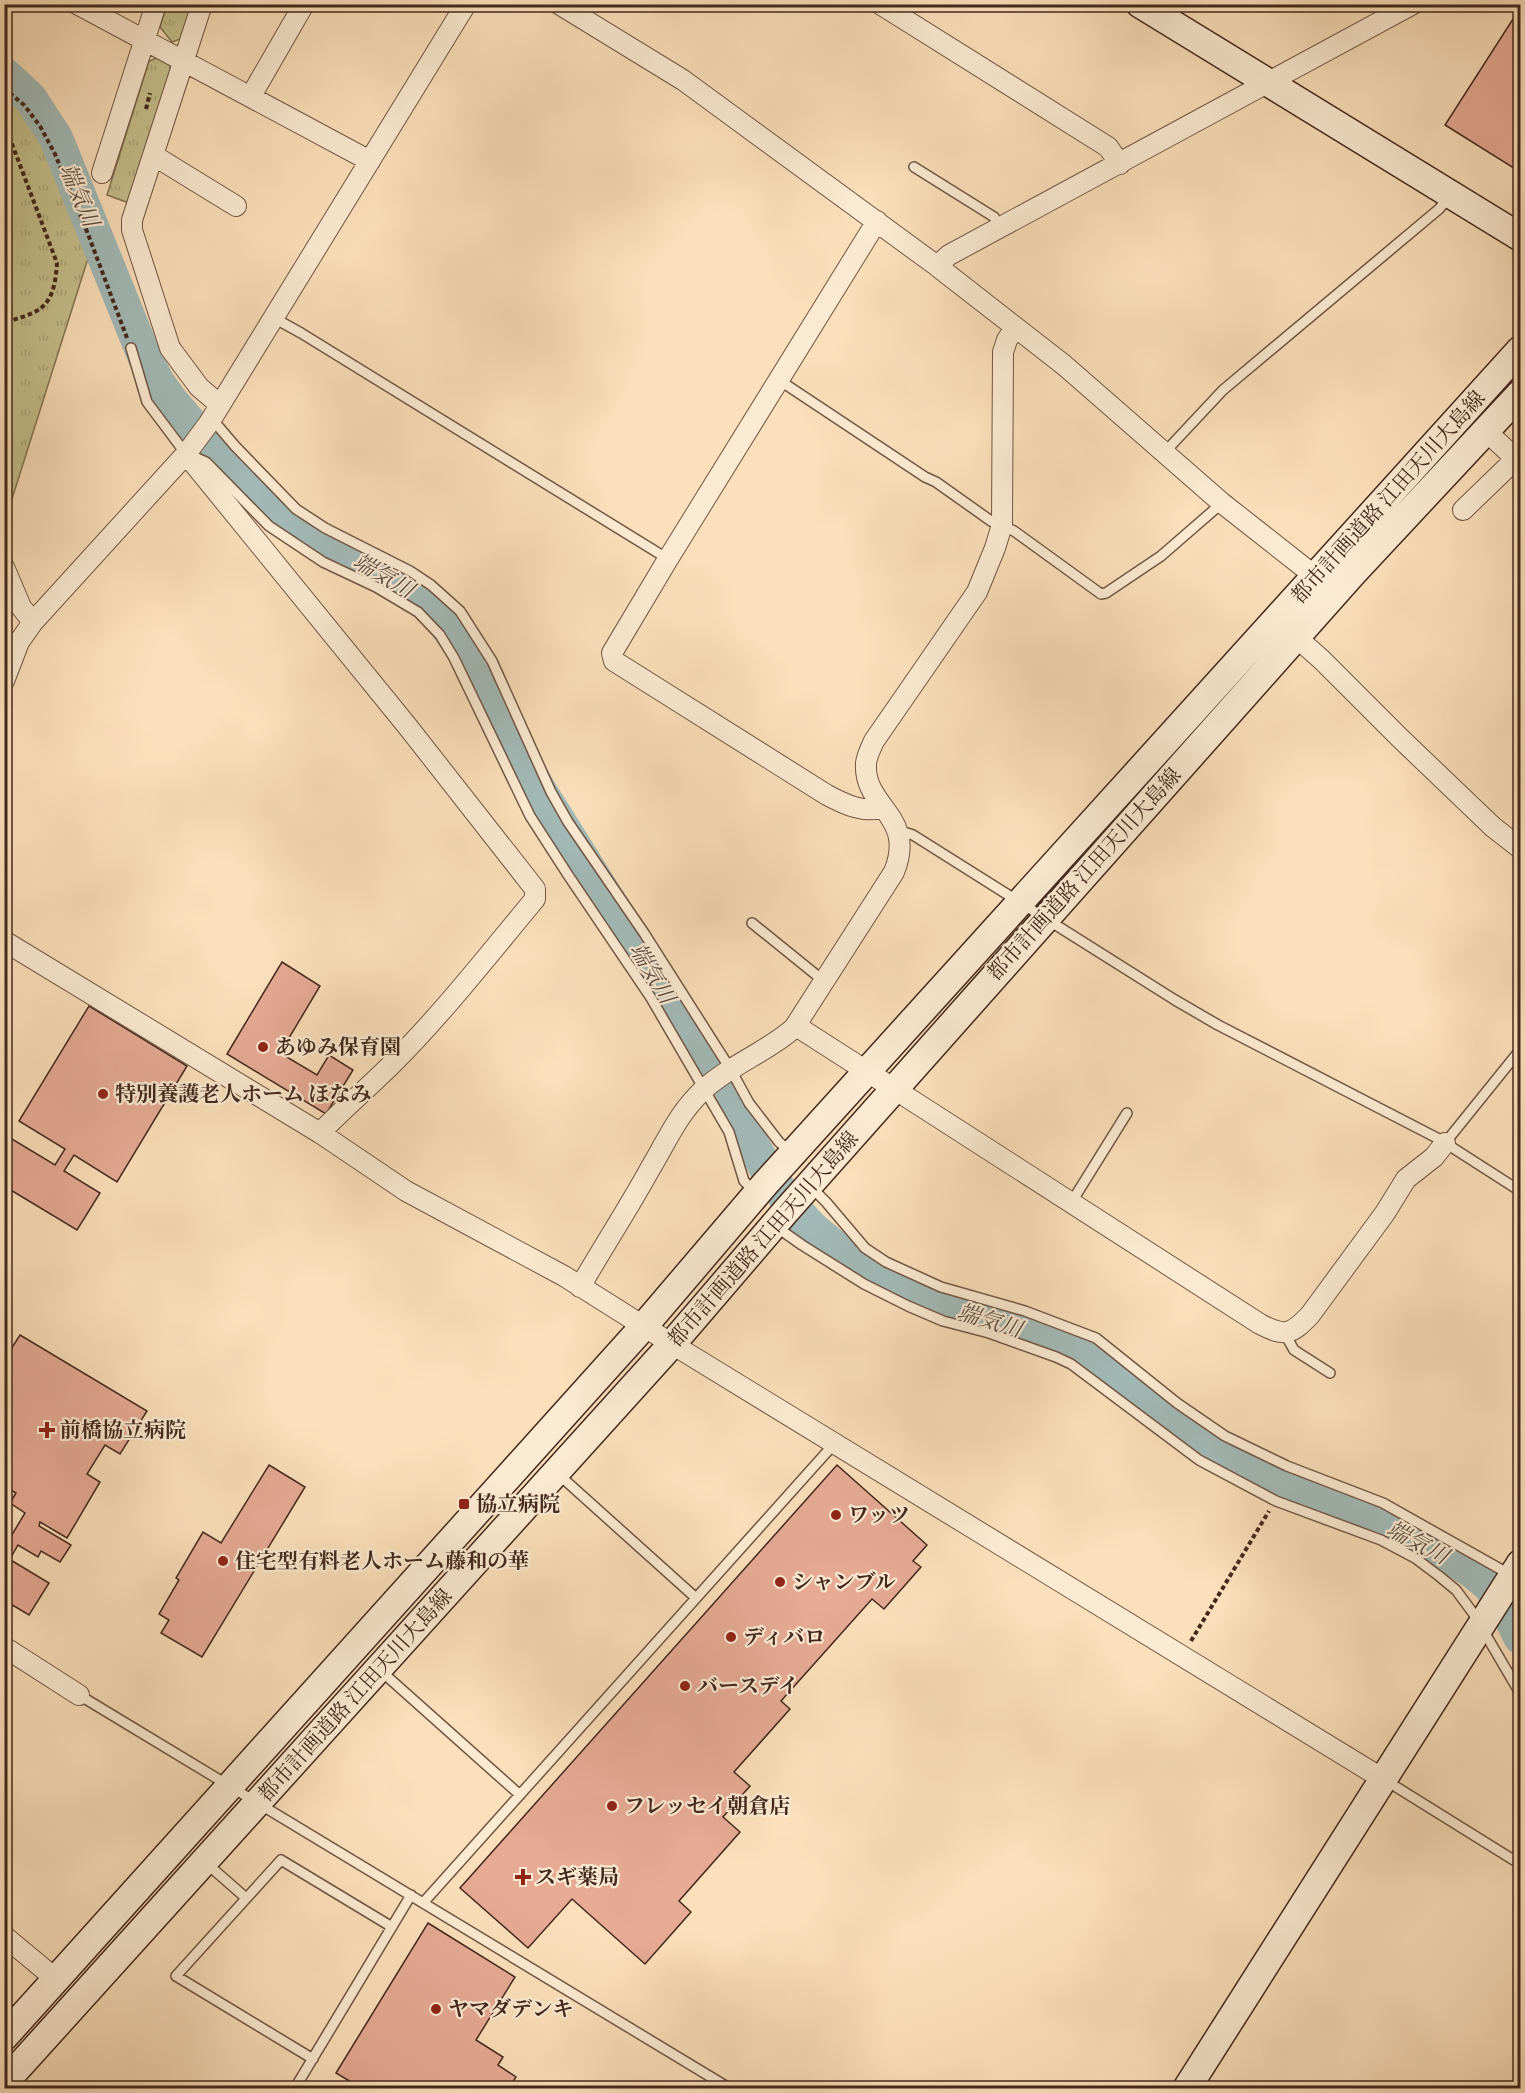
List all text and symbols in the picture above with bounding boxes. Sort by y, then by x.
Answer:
water label: 端気川 [53,160,106,233]
street label: 都市計画道路 江田天川大島線 [1286,385,1491,609]
water label: 端気川 [348,547,421,605]
street label: 都市計画道路 江田天川大島線 [982,762,1187,986]
water label: 端気川 [623,938,682,1011]
place label: あゆみ保育園 [275,1034,401,1061]
marker: あゆみ保育園 [256,1040,270,1054]
place label: 特別養護老人ホーム ほなみ [115,1081,371,1108]
marker: 特別養護老人ホーム ほなみ [96,1087,110,1101]
street label: 都市計画道路 江田天川大島線 [662,1126,865,1353]
water label: 端気川 [954,1298,1027,1345]
place label: 前橋協立病院 [60,1417,186,1444]
marker: 前橋協立病院 [38,1421,56,1439]
place label: 協立病院 [476,1491,560,1518]
marker: 協立病院 [457,1497,471,1511]
place label: ワッツ [848,1502,910,1529]
marker: ワッツ [829,1508,843,1522]
water label: 端気川 [1382,1515,1455,1572]
place label: 住宅型有料老人ホーム藤和の華 [235,1548,529,1575]
marker: 住宅型有料老人ホーム藤和の華 [216,1554,230,1568]
place label: シャンブル [792,1569,896,1596]
marker: シャンブル [773,1575,787,1589]
street label: 都市計画道路 江田天川大島線 [253,1583,458,1807]
place label: ディバロ [743,1624,825,1651]
marker: ディバロ [724,1630,738,1644]
place label: バースデイ [697,1673,799,1700]
marker: バースデイ [678,1679,692,1693]
place label: フレッセイ朝倉店 [624,1793,790,1820]
marker: フレッセイ朝倉店 [605,1799,619,1813]
place label: スギ薬局 [535,1864,619,1891]
marker: スギ薬局 [516,1870,530,1884]
place label: ヤマダデンキ [448,1996,574,2023]
marker: ヤマダデンキ [429,2002,443,2016]

